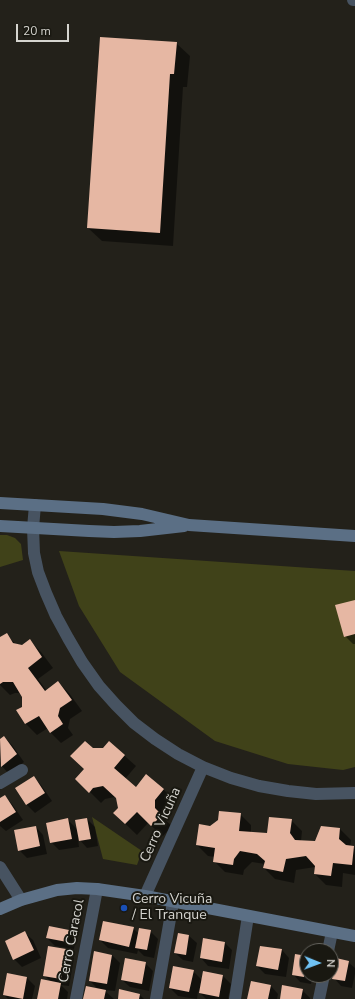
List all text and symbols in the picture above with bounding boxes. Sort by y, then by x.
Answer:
scale bar [18,16,71,42]
text: 20 m [23,23,51,39]
street label: Cerro Vicuña [137,785,185,865]
place label: Cerro Vicuña / El Tranque [132,892,212,924]
street label: Cerro Caracol [56,898,88,984]
marker: Cerro Vicuña / El Tranque [119,903,129,913]
north arrow [299,943,339,983]
text: N [323,959,338,967]

